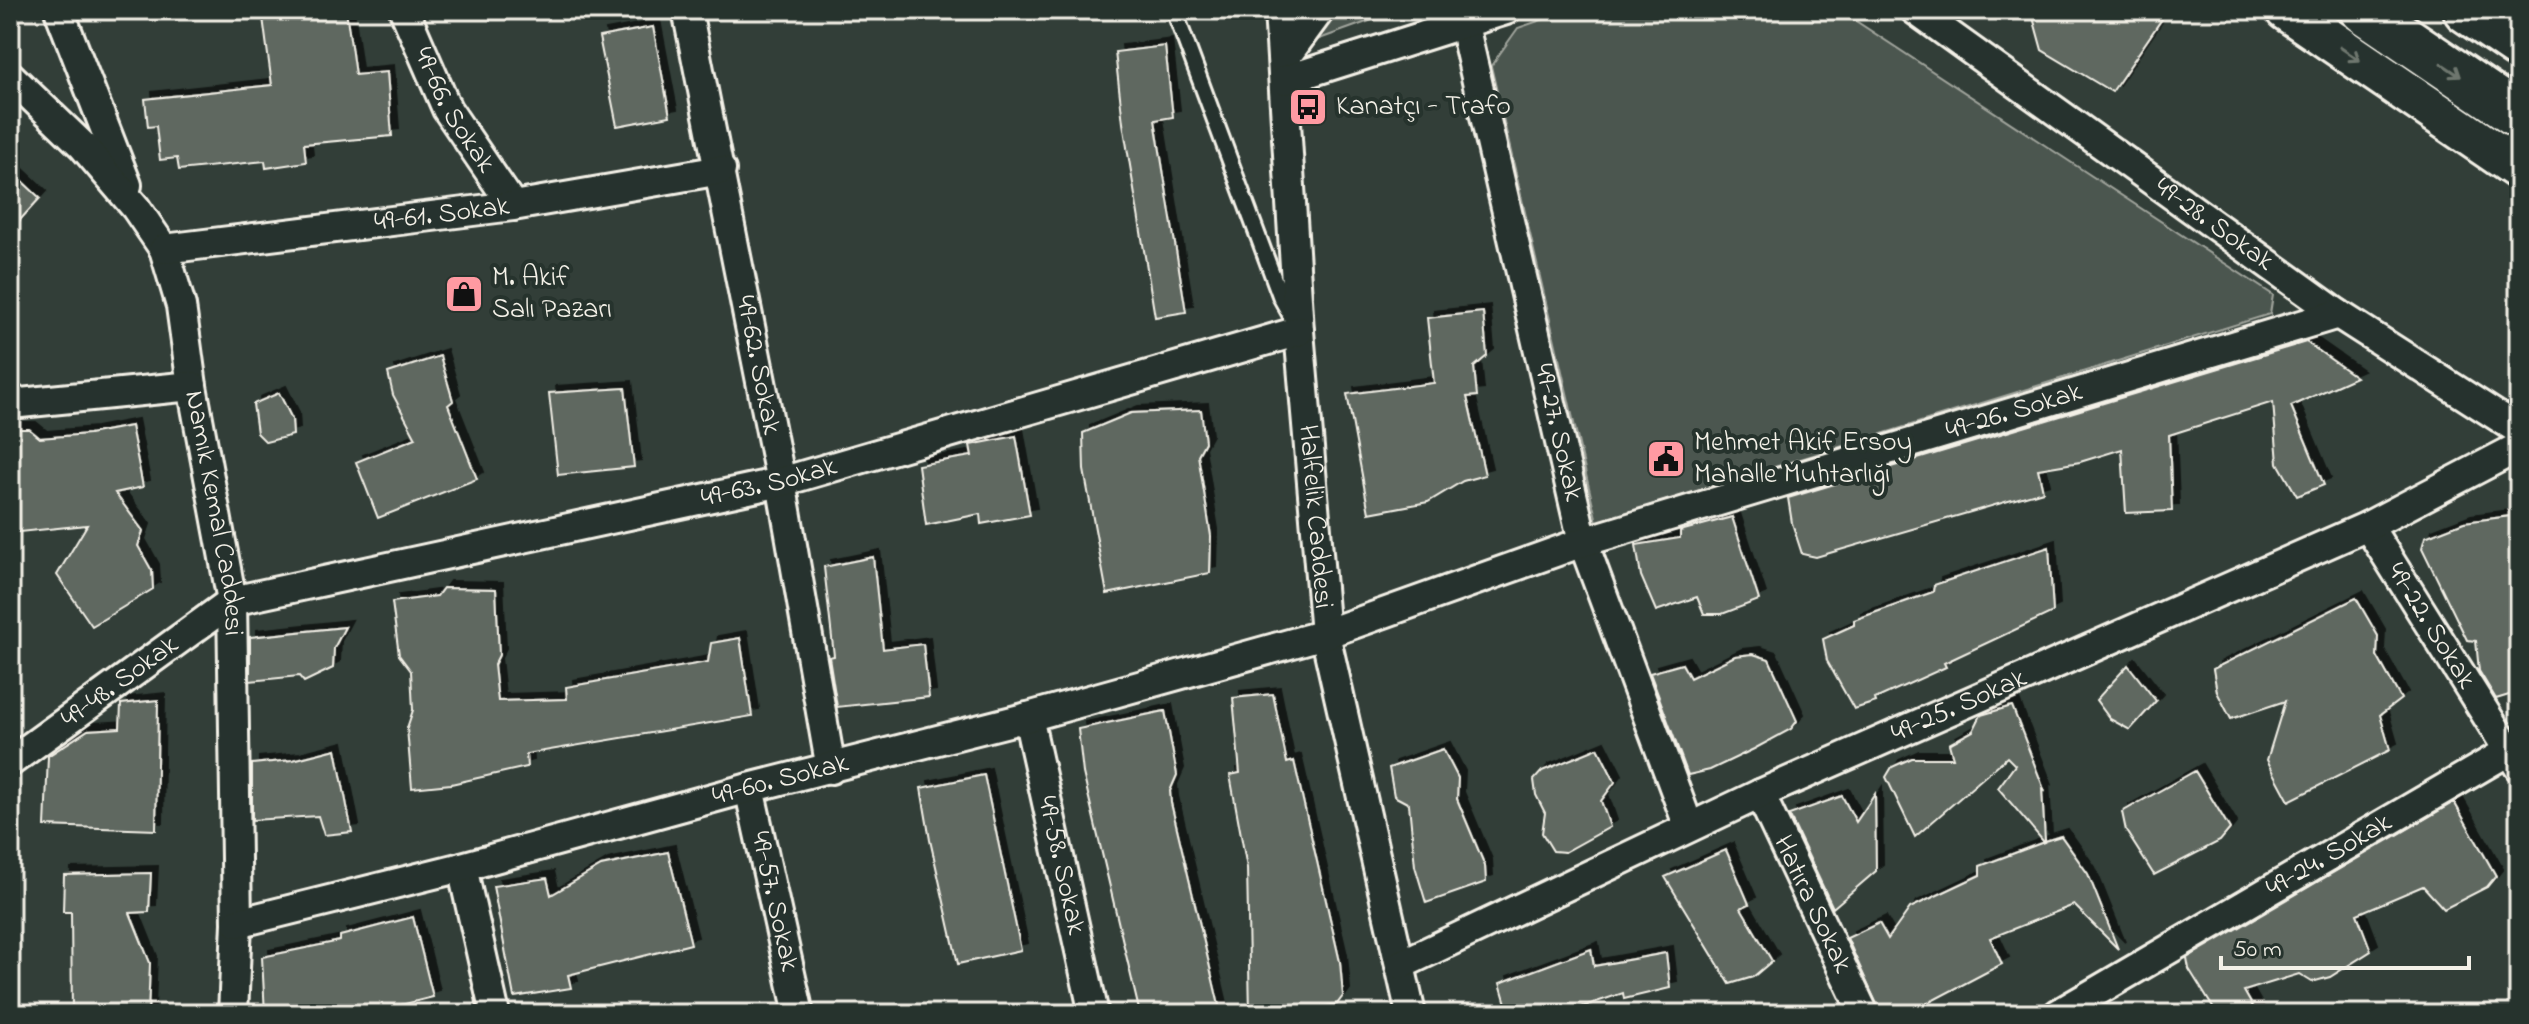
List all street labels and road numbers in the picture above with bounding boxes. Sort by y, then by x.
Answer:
street label: 49-66. Sokak [402,41,506,182]
street label: 49-28. Sokak [2145,168,2283,282]
street label: 49-61. Sokak [372,186,513,243]
street label: 49-62. Sokak [724,292,792,439]
street label: 49-27. Sokak [1522,359,1594,506]
street label: 49-26. Sokak [1941,372,2088,452]
street label: Namık Kemal Caddesi [173,387,253,636]
street label: Halfelik Caddesi [1287,423,1343,610]
street label: 49-63. Sokak [697,446,842,519]
street label: 49-22. Sokak [2375,555,2486,698]
street label: 49-48. Sokak [53,625,188,739]
street label: 49-25. Sokak [1885,658,2034,754]
street label: 49-60. Sokak [708,743,854,818]
street label: 49-58. Sokak [1026,792,1096,939]
street label: 49-24. Sokak [2258,802,2401,909]
street label: 49-57. Sokak [739,827,810,976]
street label: Hatıra Sokak [1762,829,1863,981]

